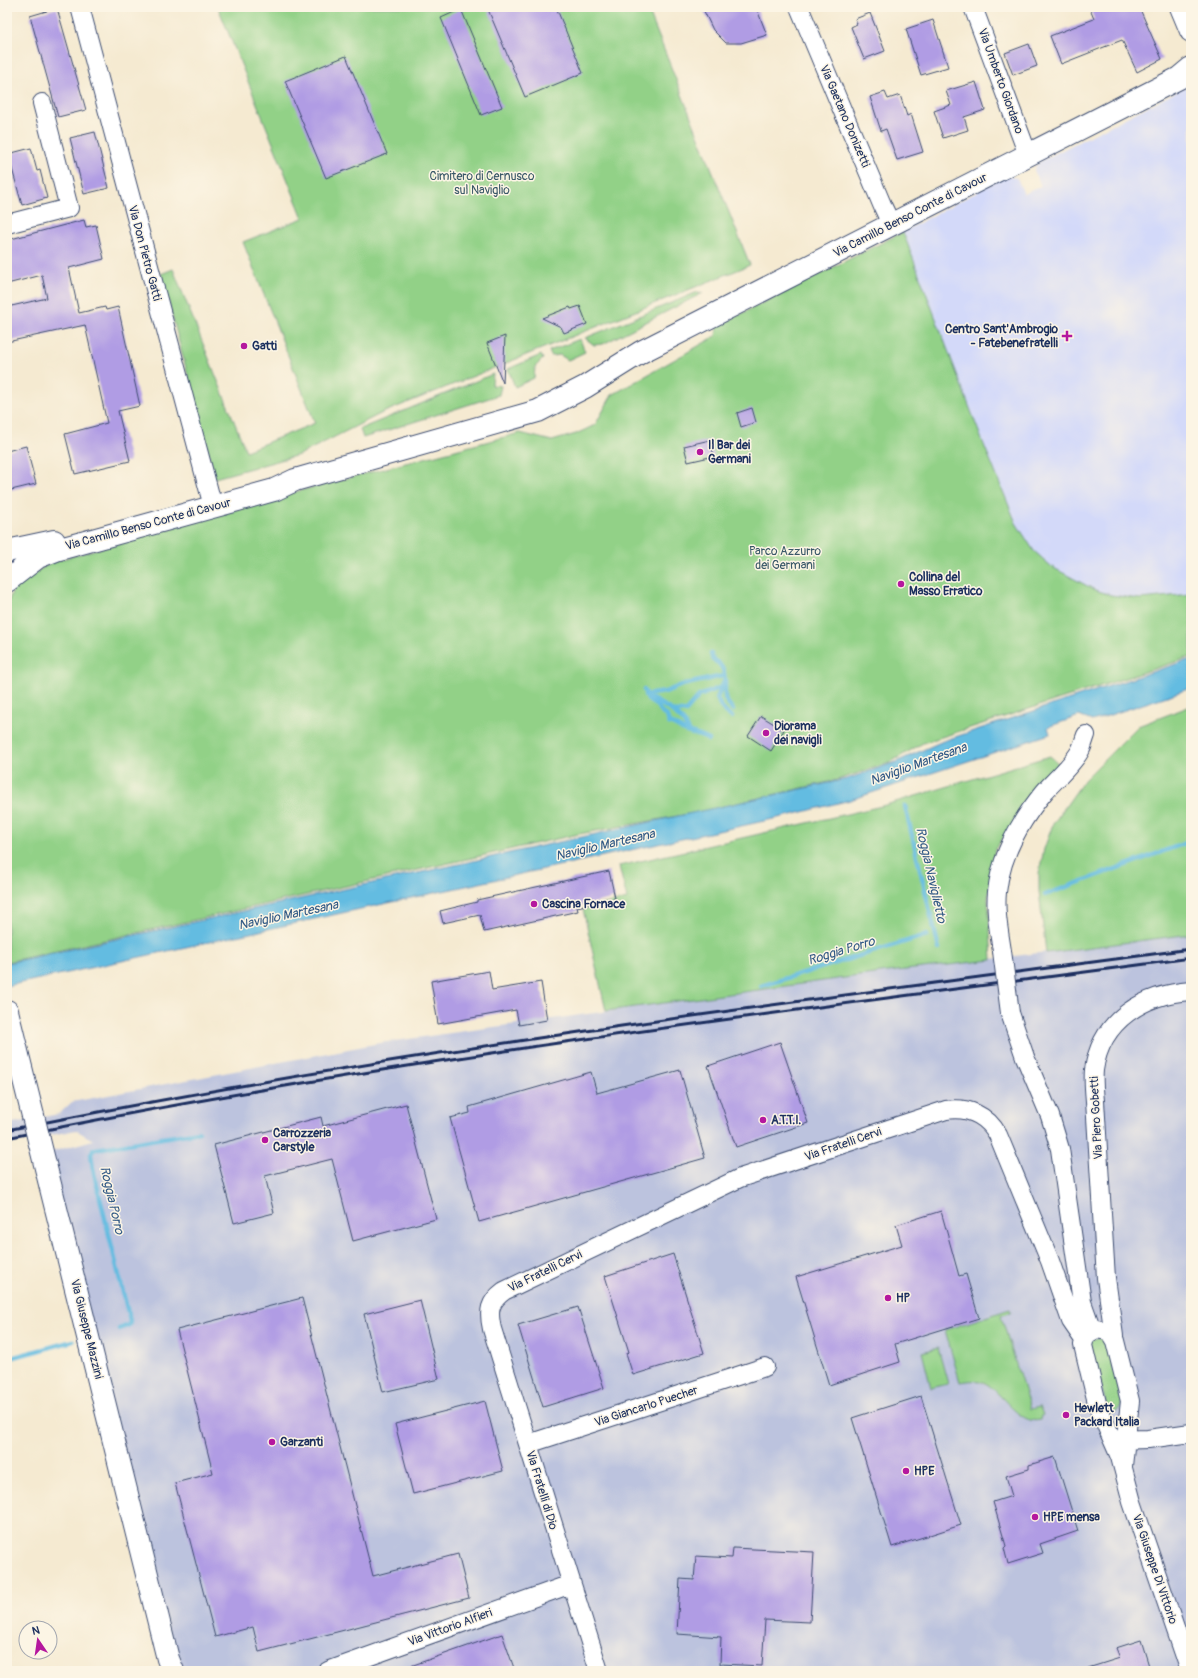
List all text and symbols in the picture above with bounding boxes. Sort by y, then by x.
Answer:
street label: Via Umberto Giordano [974,26,1027,137]
street label: Via Gaetano Donizetti [816,63,873,170]
park label: Cimitero di Cernusco sul Naviglio [430,169,535,198]
street label: Via Camillo Benso Conte di Cavour [831,170,990,261]
street label: Via Don Pietro Gatti [125,204,164,303]
place label: Centro Sant'Ambrogio - Fatebenefratelli [945,322,1059,351]
marker: Centro Sant'Ambrogio - Fatebenefratelli [1061,330,1073,342]
place label: Gatti [252,339,277,354]
marker: Gatti [239,341,249,351]
place label: Il Bar dei Germani [708,438,751,467]
marker: Il Bar dei Germani [695,447,705,457]
street label: Via Camillo Benso Conte di Cavour [64,495,233,554]
park label: Parco Azzurro dei Germani [749,544,822,573]
place label: Collina del Masso Erratico [909,570,983,599]
marker: Collina del Masso Erratico [896,579,906,589]
place label: Diorama dei navigli [774,719,822,748]
marker: Diorama dei navigli [761,728,771,738]
water label: Naviglio Martesana [868,739,970,789]
water label: Naviglio Martesana [554,826,657,864]
water label: Roggia Naviglietto [912,826,950,926]
water label: Naviglio Martesana [237,896,340,933]
place label: Cascina Fornace [542,897,626,912]
marker: Cascina Fornace [529,899,539,909]
water label: Roggia Porro [806,933,878,969]
street label: Via Piero Gobetti [1087,1076,1106,1160]
place label: A.T.T.I. [771,1113,802,1128]
marker: A.T.T.I. [758,1115,768,1125]
street label: Via Fratelli Cervi [803,1124,884,1165]
place label: Carrozzeria Carstyle [273,1126,332,1155]
marker: Carrozzeria Carstyle [260,1135,270,1145]
water label: Roggia Porro [96,1165,128,1237]
street label: Via Fratelli Cervi [506,1247,585,1296]
street label: Via Giuseppe Mazzini [67,1278,106,1381]
place label: HP [896,1291,911,1306]
marker: HP [883,1293,893,1303]
street label: Via Giancarlo Puecher [592,1382,700,1430]
place label: Hewlett Packard Italia [1074,1401,1140,1430]
marker: Hewlett Packard Italia [1061,1410,1071,1420]
place label: Garzanti [280,1435,323,1450]
marker: Garzanti [267,1437,277,1447]
street label: Via Fratelli di Dio [522,1449,561,1532]
place label: HPE [914,1464,935,1479]
marker: HPE [901,1466,911,1476]
place label: HPE mensa [1043,1510,1100,1525]
marker: HPE mensa [1030,1512,1040,1522]
street label: Via Giuseppe Di Vittorio [1129,1512,1181,1627]
street label: Via Vittorio Alfieri [406,1605,494,1650]
north arrow [18,1620,58,1660]
text: N [31,1623,41,1638]

